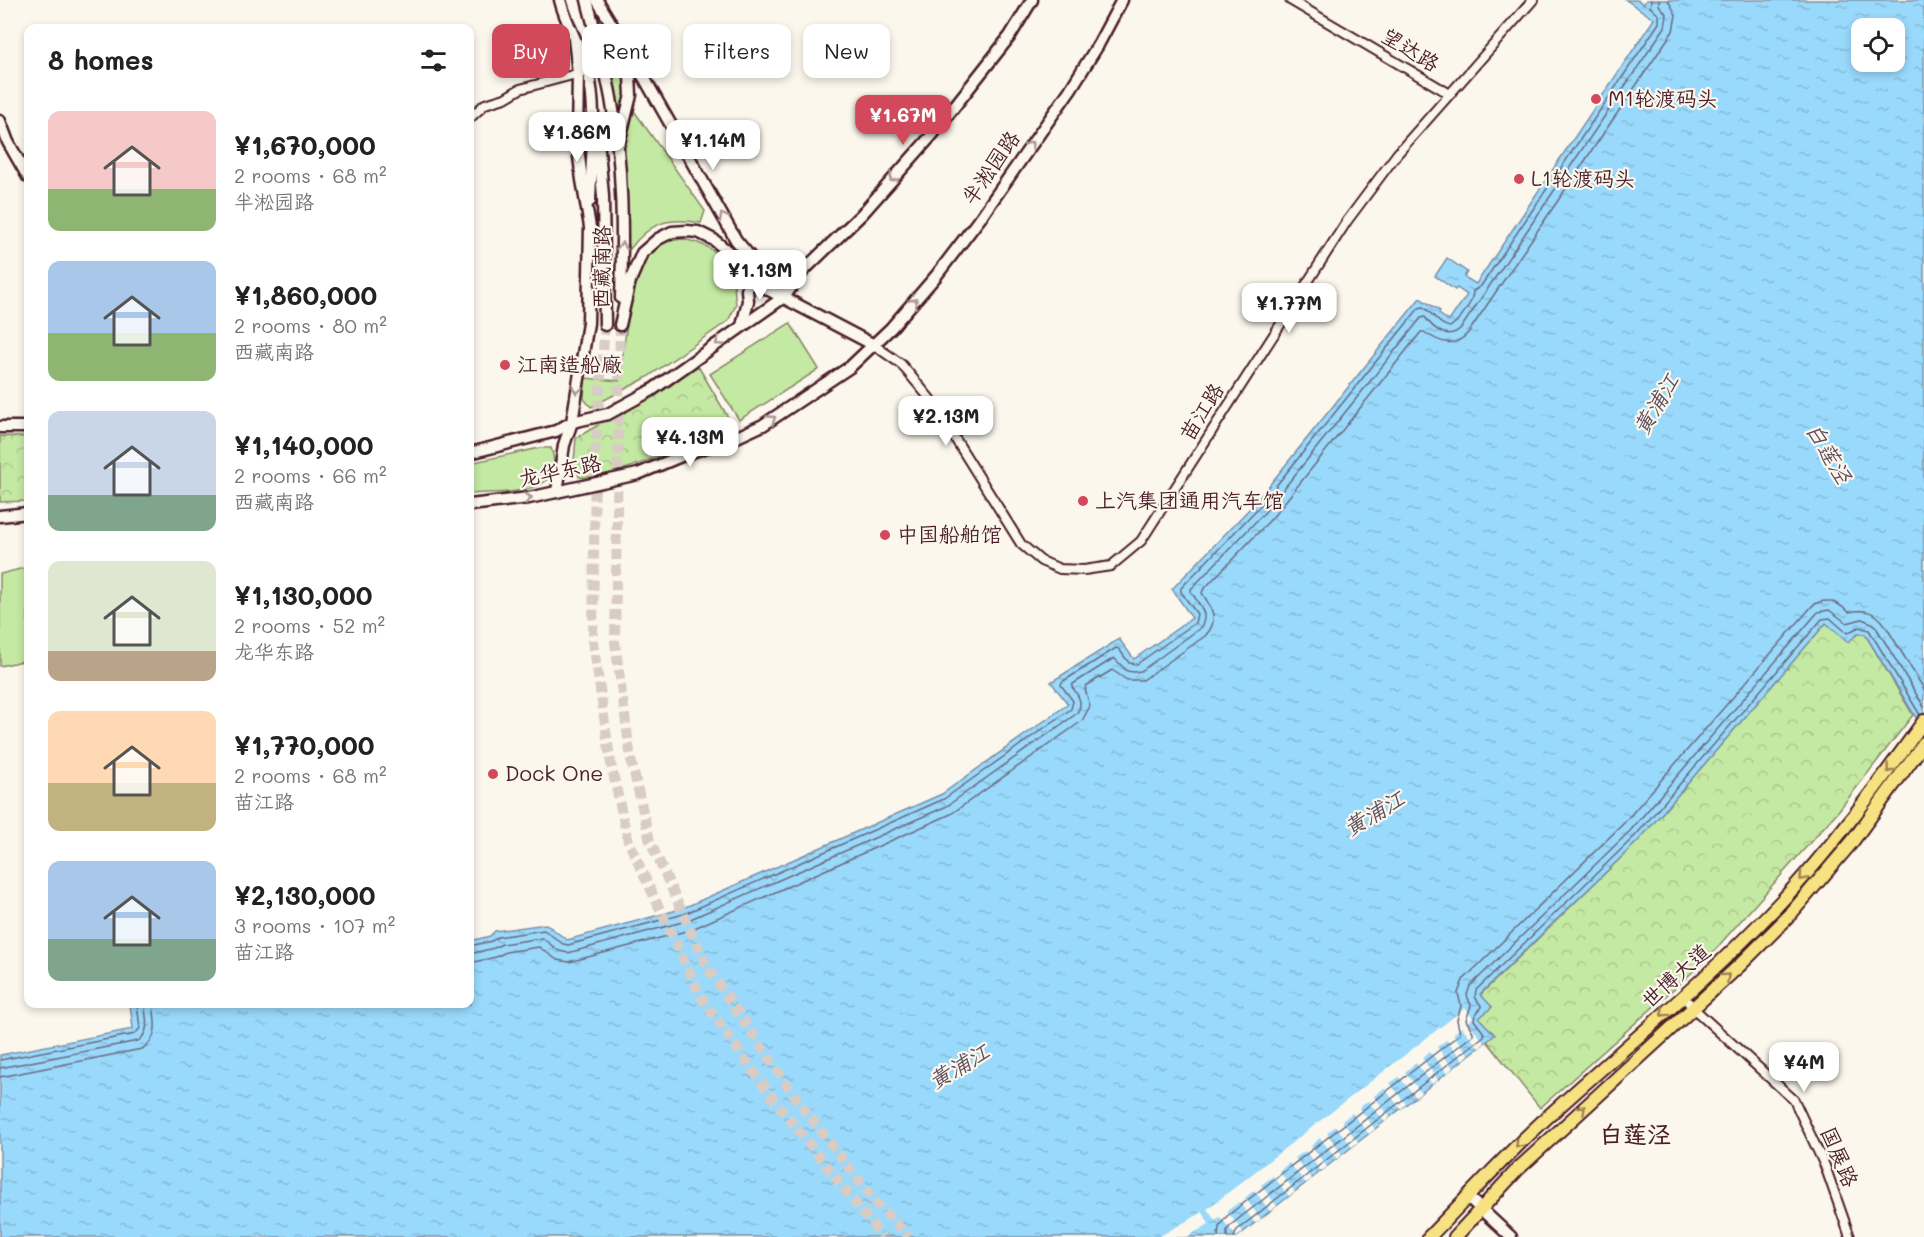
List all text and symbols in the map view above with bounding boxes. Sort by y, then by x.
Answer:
map controls [1851,18,1905,72]
button: locate [1851,18,1905,72]
street label: 望达路 [1377,21,1445,77]
chip: Buy [492,24,570,78]
chip: Rent [582,24,671,78]
chip: Filters [683,24,791,78]
chip: New [803,24,890,78]
text: 8 homes [48,43,154,77]
icon: filters [417,44,450,77]
place label: M1轮渡码头 [1608,84,1718,111]
marker: M1轮渡码头 [1589,92,1603,106]
pin: ¥1.67M [854,95,952,146]
text: ¥1.67M [869,101,937,127]
pin: ¥1.86M [528,112,626,163]
text: ¥1.86M [543,118,611,144]
pin: ¥1.14M [664,120,762,171]
street label: 半淞园路 [955,125,1025,209]
text: ¥1.14M [680,126,746,152]
text: ¥1,670,000 [234,128,376,162]
icon: home [96,135,168,207]
one-way arrow [1023,141,1034,152]
text: 2 rooms · 68 m² [234,162,387,188]
place label: L1轮渡码头 [1531,164,1635,191]
one-way arrow [889,172,900,182]
marker: L1轮渡码头 [1512,172,1526,186]
text: 半淞园路 [234,188,314,214]
one-way arrow [719,213,730,224]
street label: 西藏南路 [586,225,615,309]
one-way arrow [616,241,629,250]
pin: ¥1.13M [711,250,809,301]
text: ¥1.13M [727,256,793,282]
text: ¥1,860,000 [234,278,377,312]
pin: ¥1.77M [1240,283,1338,334]
icon: home [96,285,168,357]
text: ¥1.77M [1256,289,1322,315]
one-way arrow [907,298,918,309]
text: 2 rooms · 80 m² [234,312,387,338]
one-way arrow [715,335,726,346]
text: 西藏南路 [234,338,314,364]
place label: 江南造船廠 [517,350,622,377]
marker: 江南造船廠 [498,358,512,372]
water label: 黄浦江 [1626,367,1686,440]
street label: 苗江路 [1173,377,1229,445]
one-way arrow [571,385,583,394]
pin: ¥2.13M [897,396,995,447]
text: ¥2.13M [912,402,980,428]
one-way arrow [766,415,776,427]
pin: ¥4.13M [641,417,739,468]
water label: 白莲泾 [1800,417,1859,489]
text: ¥4.13M [656,423,724,449]
text: ¥1,140,000 [234,428,373,462]
icon: home [96,435,168,507]
street label: 龙华东路 [516,448,604,491]
text: 2 rooms · 66 m² [234,462,387,488]
place label: 上汽集团通用汽车馆 [1095,486,1284,513]
text: 西藏南路 [234,488,314,514]
one-way arrow [522,492,532,505]
marker: 上汽集团通用汽车馆 [1076,494,1090,508]
place label: 中国船舶馆 [897,520,1002,547]
marker: 中国船舶馆 [878,528,892,542]
text: ¥1,130,000 [234,578,373,612]
icon: home [96,585,168,657]
text: 2 rooms · 52 m² [234,612,385,638]
text: 龙华东路 [234,638,314,664]
text: ¥1,770,000 [234,728,374,762]
icon: home [96,735,168,807]
place label: Dock One [505,759,603,786]
text: 2 rooms · 68 m² [234,762,387,788]
one-way arrow [1886,762,1897,773]
marker: Dock One [486,767,500,781]
water label: 黄浦江 [1338,783,1410,842]
text: 苗江路 [234,788,294,814]
one-way arrow [1799,870,1810,880]
text: ¥2,130,000 [234,878,376,912]
icon: home [96,885,168,957]
text: 3 rooms · 107 m² [234,912,395,938]
street label: 世博大道 [1635,937,1715,1013]
text: 苗江路 [234,938,294,964]
one-way arrow [1719,973,1730,984]
one-way arrow [1660,1006,1671,1017]
water label: 黄浦江 [923,1036,995,1095]
pin: ¥4M [1775,1042,1833,1093]
text: ¥4M [1783,1048,1825,1074]
one-way arrow [1576,1105,1586,1116]
district label: 白莲泾 [1599,1118,1671,1149]
street label: 国展路 [1816,1122,1865,1191]
one-way arrow [1516,1136,1527,1147]

